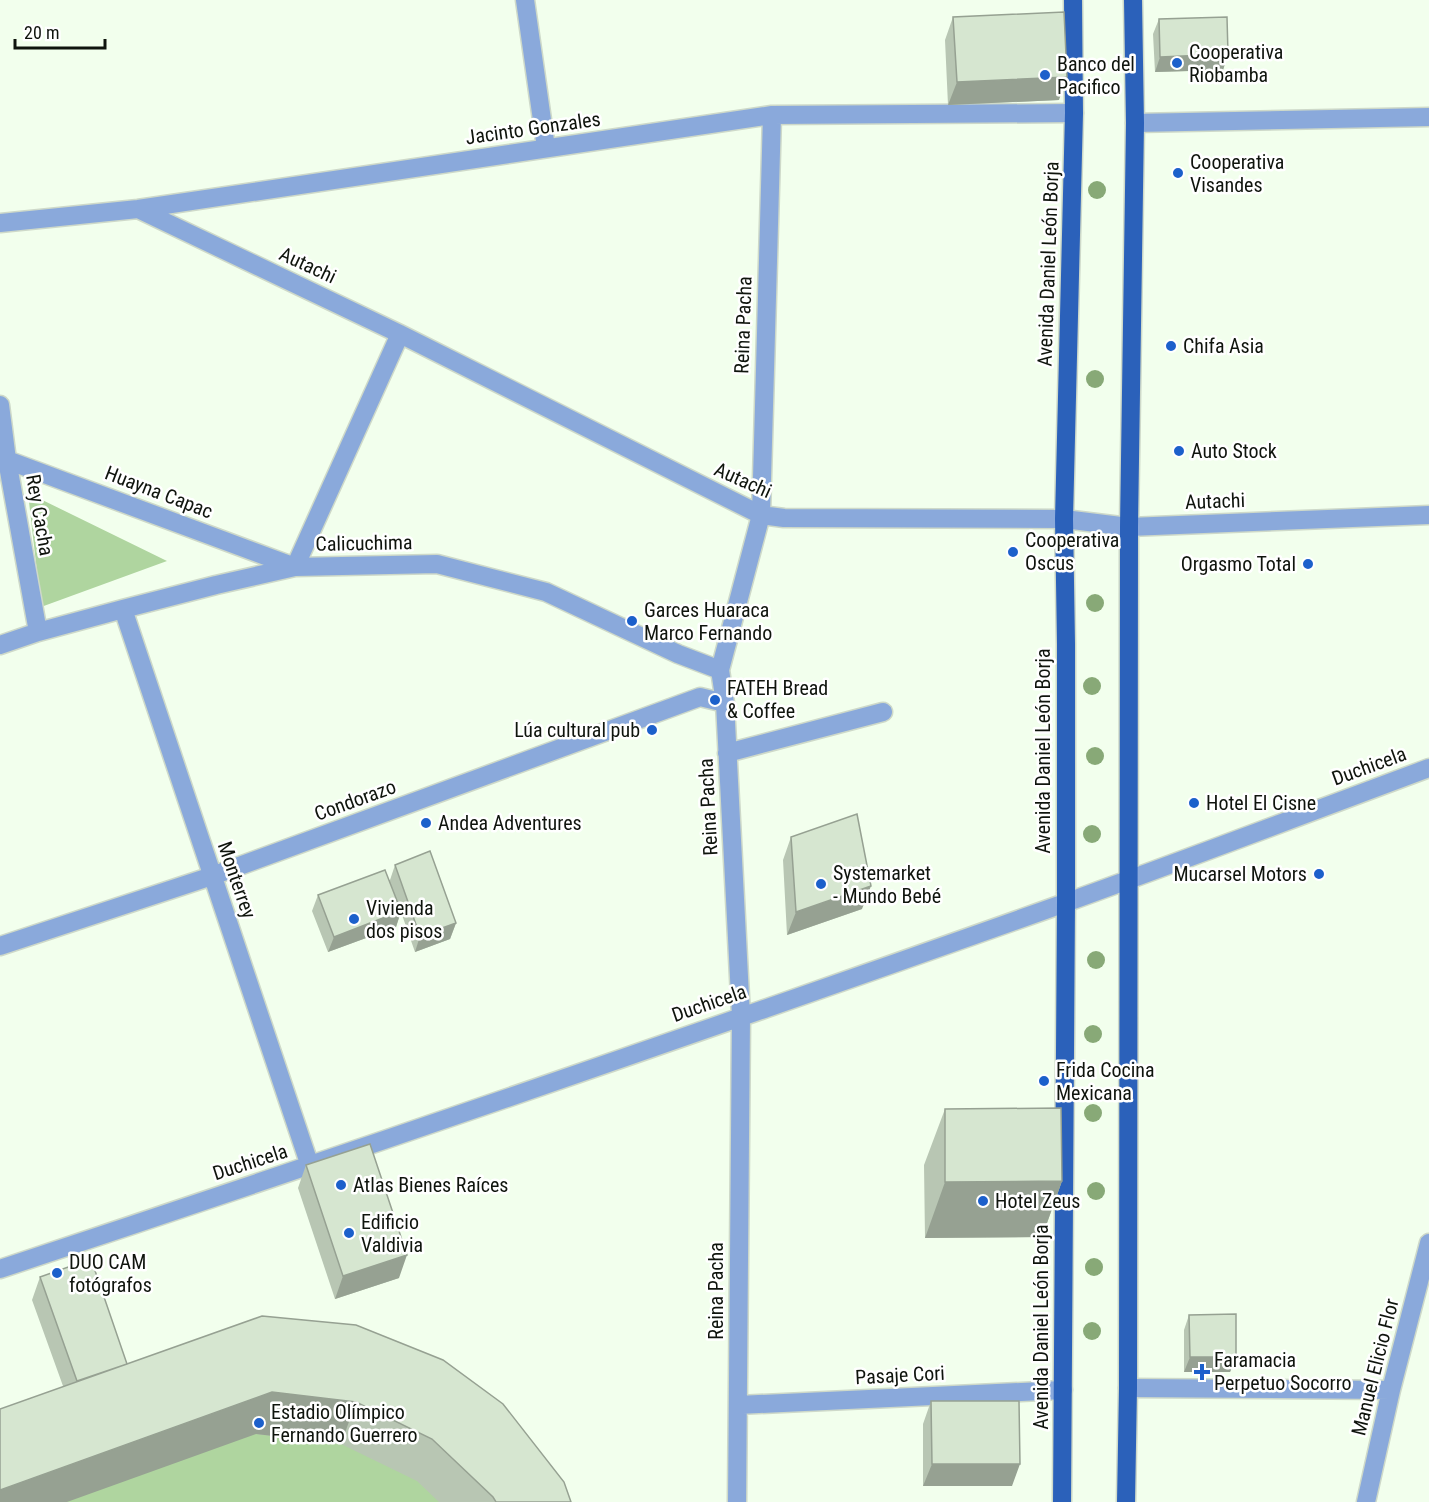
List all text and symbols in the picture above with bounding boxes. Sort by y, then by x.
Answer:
scale bar [15,12,105,50]
text: 20 m [24,22,59,43]
place label: Cooperativa Riobamba [1189,40,1283,87]
place label: Banco del Pacifico [1057,52,1135,99]
marker: Cooperativa Riobamba [1170,56,1184,70]
marker: Banco del Pacifico [1038,68,1052,82]
street label: Jacinto Gonzales [464,107,602,149]
place label: Cooperativa Visandes [1190,150,1284,197]
street label: Avenida Daniel León Borja [1032,161,1064,367]
marker: Cooperativa Visandes [1171,166,1185,180]
street label: Autachi [276,241,340,289]
street label: Reina Pacha [729,276,757,374]
place label: Chifa Asia [1183,334,1264,358]
marker: Chifa Asia [1164,339,1178,353]
place label: Auto Stock [1191,439,1277,463]
marker: Auto Stock [1172,444,1186,458]
street label: Autachi [711,457,775,503]
street label: Huayna Capac [102,460,216,524]
street label: Rey Cacha [21,472,59,558]
street label: Autachi [1185,488,1245,514]
place label: Cooperativa Oscus [1025,528,1119,575]
street label: Calicuchima [315,530,413,556]
marker: Cooperativa Oscus [1006,545,1020,559]
place label: Orgasmo Total [1181,552,1296,576]
marker: Orgasmo Total [1301,557,1315,571]
place label: Garces Huaraca Marco Fernando [644,598,772,645]
marker: Garces Huaraca Marco Fernando [625,614,639,628]
street label: Avenida Daniel León Borja [1031,648,1055,854]
place label: FATEH Bread & Coffee [727,676,828,723]
marker: FATEH Bread & Coffee [708,693,722,707]
place label: Lúa cultural pub [514,718,640,742]
marker: Lúa cultural pub [645,723,659,737]
street label: Duchicela [1329,741,1409,791]
street label: Reina Pacha [693,758,723,856]
street label: Condorazo [311,774,399,826]
place label: Hotel El Cisne [1206,791,1316,815]
marker: Hotel El Cisne [1187,796,1201,810]
place label: Andea Adventures [438,811,582,835]
marker: Andea Adventures [419,816,433,830]
street label: Monterrey [213,838,261,922]
place label: Systemarket - Mundo Bebé [833,861,941,908]
place label: Mucarsel Motors [1174,862,1307,886]
marker: Mucarsel Motors [1312,867,1326,881]
marker: Systemarket - Mundo Bebé [814,877,828,891]
place label: Vivienda dos pisos [366,896,442,943]
marker: Vivienda dos pisos [347,912,361,926]
street label: Duchicela [669,979,749,1027]
place label: Frida Cocina Mexicana [1056,1058,1155,1105]
marker: Frida Cocina Mexicana [1037,1074,1051,1088]
street label: Duchicela [210,1139,290,1185]
place label: Atlas Bienes Raíces [353,1173,508,1197]
marker: Atlas Bienes Raíces [334,1178,348,1192]
place label: Hotel Zeus [995,1189,1080,1213]
marker: Hotel Zeus [976,1194,990,1208]
place label: Edificio Valdivia [361,1210,423,1257]
street label: Avenida Daniel León Borja [1029,1224,1053,1430]
marker: Edificio Valdivia [342,1226,356,1240]
street label: Reina Pacha [704,1242,728,1340]
place label: DUO CAM fotógrafos [69,1250,152,1297]
marker: DUO CAM fotógrafos [50,1266,64,1280]
street label: Manuel Elicio Flor [1346,1296,1404,1438]
place label: Faramacia Perpetuo Socorro [1214,1348,1352,1395]
street label: Pasaje Cori [855,1361,945,1389]
marker: Faramacia Perpetuo Socorro [1195,1365,1209,1379]
place label: Estadio Olímpico Fernando Guerrero [271,1400,418,1447]
marker: Estadio Olímpico Fernando Guerrero [252,1416,266,1430]

